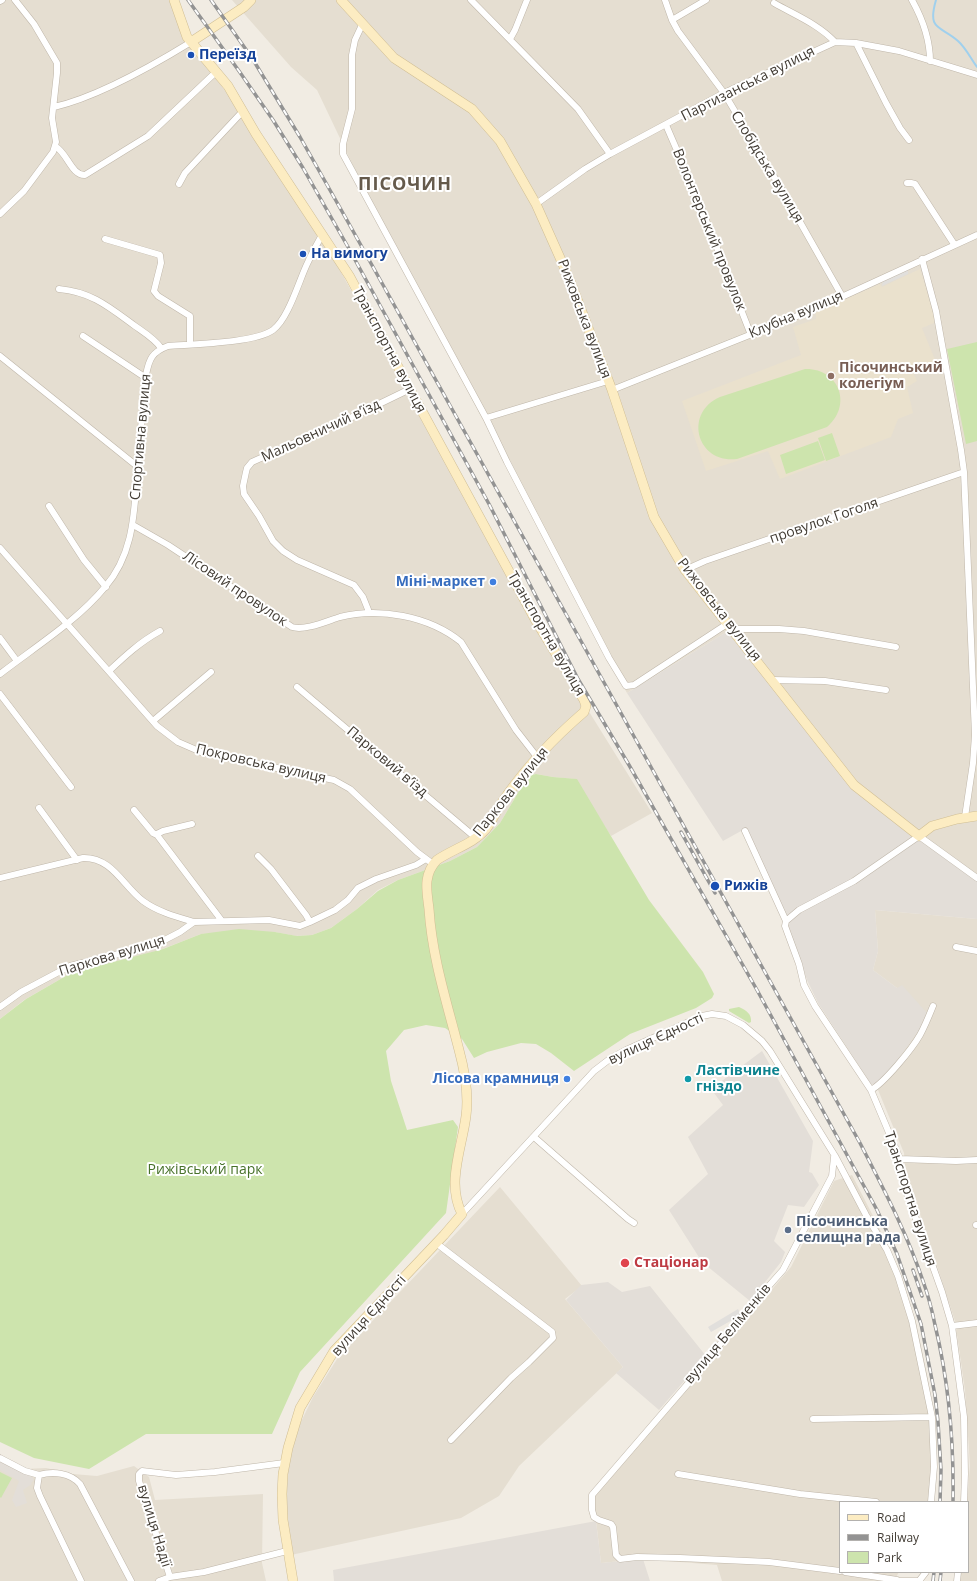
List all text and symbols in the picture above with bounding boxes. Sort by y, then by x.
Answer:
street label: Партизанська вулиця [678,43,818,125]
place label: Переїзд [199,47,256,63]
marker: Переїзд [186,50,196,60]
street label: Слобідська вулиця [727,108,807,226]
street label: Волонтерський провулок [669,146,749,314]
district label: ПІСОЧИН [358,174,452,196]
place label: На вимогу [311,246,388,262]
marker: На вимогу [298,249,308,259]
street label: Рижовська вулиця [554,257,614,381]
street label: Транспортна вулиця [349,284,429,416]
street label: Клубна вулиця [746,288,846,342]
place label: Пісочинський колегіум [839,360,943,392]
marker: Пісочинський колегіум [826,371,836,381]
street label: Спортивна вулиця [127,373,155,501]
street label: Мальовничий в’їзд [259,396,383,466]
street label: провулок Гоголя [767,495,881,547]
street label: Лісовий провулок [180,548,290,630]
street label: Рижовська вулиця [674,555,764,665]
street label: Транспортна вулиця [504,569,588,699]
place label: Міні-маркет [396,574,485,590]
marker: Міні-маркет [488,577,498,587]
street label: Парковий в’їзд [343,723,431,801]
street label: Покровська вулиця [194,741,328,787]
street label: Паркова вулиця [470,744,552,840]
place label: Рижів [724,878,768,894]
marker: Рижів [709,880,721,892]
street label: Паркова вулиця [57,932,167,980]
street label: вулиця Єдності [606,1010,706,1068]
place label: Ластівчине гніздо [696,1063,780,1096]
place label: Лісова крамниця [432,1071,559,1087]
marker: Лісова крамниця [562,1074,572,1084]
marker: Ластівчине гніздо [683,1074,693,1084]
street label: Транспортна вулиця [880,1130,940,1268]
park label: Рижівський парк [147,1162,263,1178]
place label: Пісочинська селищна рада [796,1214,901,1246]
marker: Пісочинська селищна рада [783,1225,793,1235]
place label: Стаціонар [634,1255,708,1271]
marker: Стаціонар [619,1257,631,1269]
street label: вулиця Єдності [328,1272,410,1360]
street label: вулиця Беліменків [681,1280,775,1388]
street label: вулиця Надії [133,1483,175,1569]
legend [839,1501,969,1573]
text: Road [877,1509,906,1526]
text: Railway [877,1529,919,1546]
text: Park [877,1549,902,1566]

